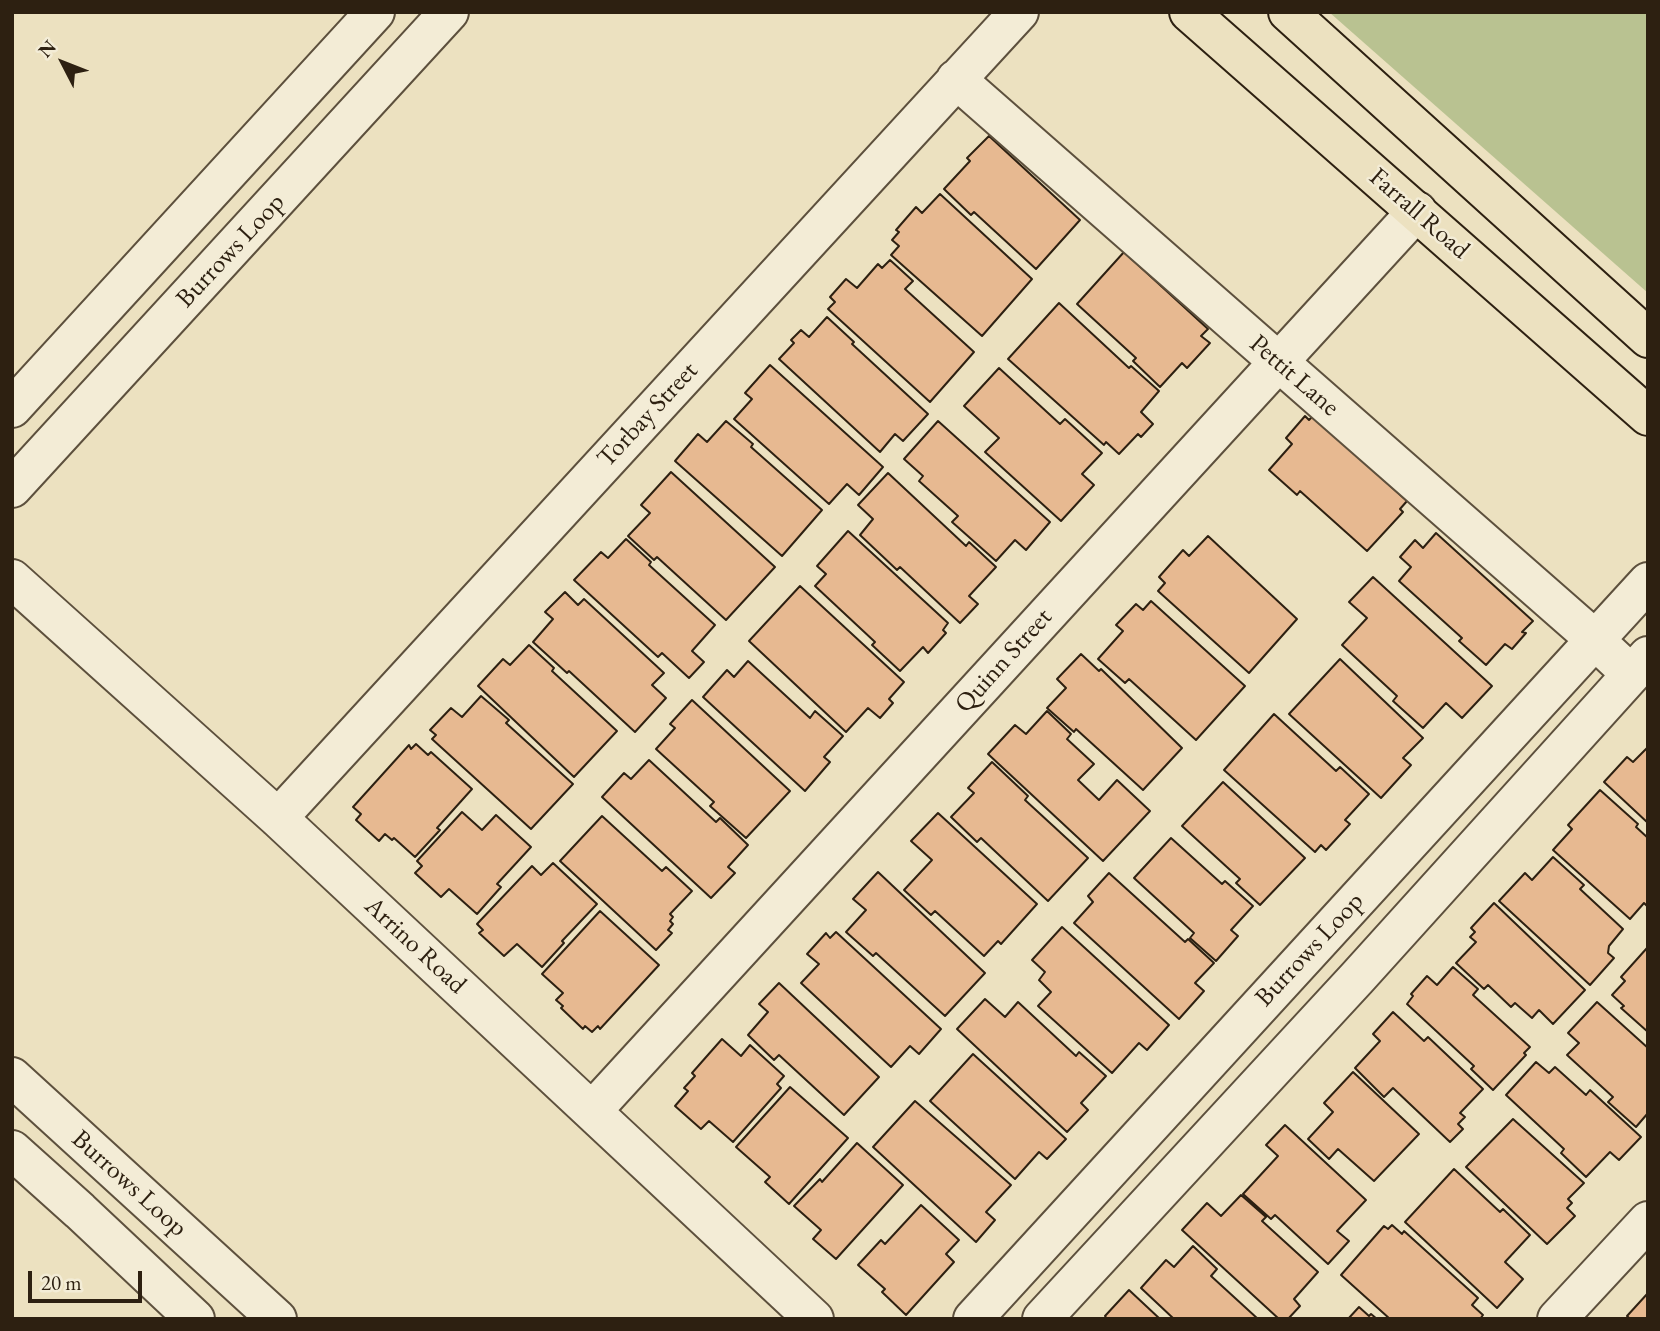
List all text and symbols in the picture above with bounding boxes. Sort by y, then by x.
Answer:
north arrow [28,28,98,98]
text: N [33,35,61,63]
street label: Farrall Road [1362,162,1476,266]
street label: Burrows Loop [170,187,292,315]
street label: Pettit Lane [1243,329,1345,423]
street label: Torbay Street [591,356,705,474]
street label: Quinn Street [949,602,1059,720]
street label: Burrows Loop [1249,886,1371,1014]
street label: Arrino Road [358,891,472,1001]
street label: Burrows Loop [65,1124,193,1244]
scale bar [32,1258,145,1302]
text: 20 m [41,1269,82,1296]

